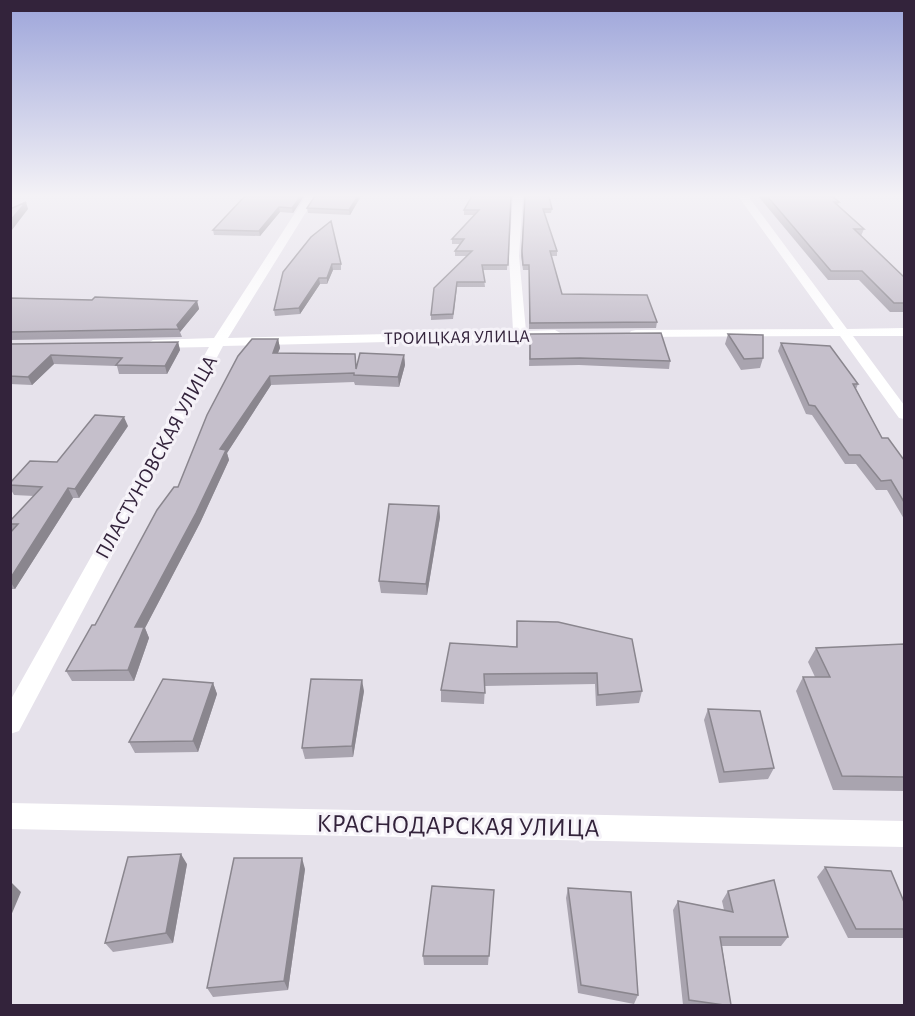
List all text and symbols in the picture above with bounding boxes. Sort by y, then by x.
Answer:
street label: ТРОИЦКАЯ УЛИЦА [384,328,530,348]
street label: ПЛАСТУНОВСКАЯ УЛИЦА [92,352,221,563]
street label: КРАСНОДАРСКАЯ УЛИЦА [316,811,600,841]

